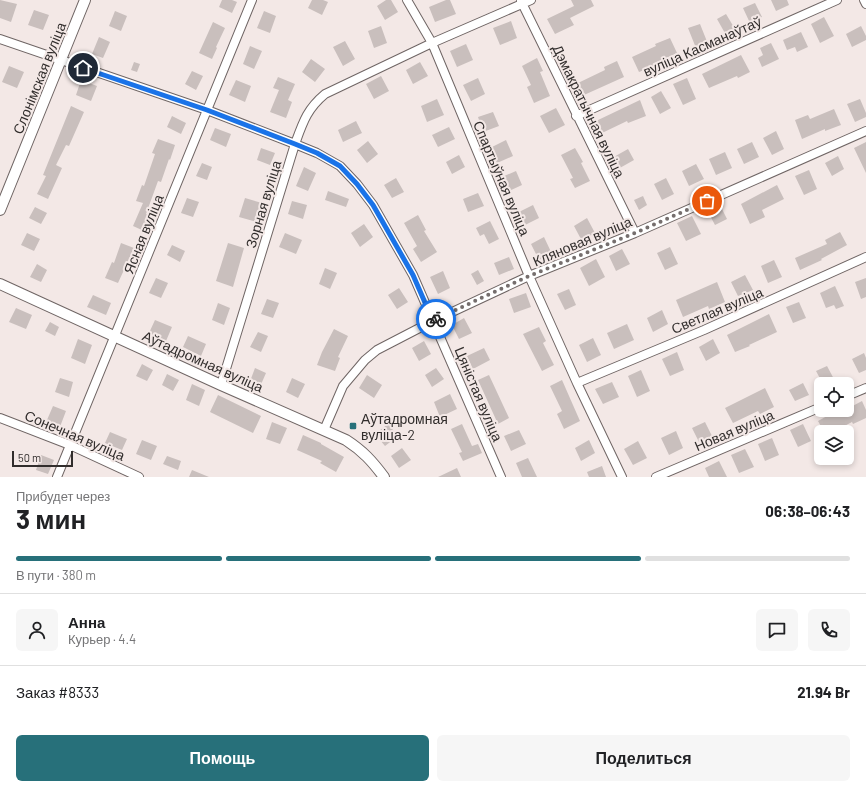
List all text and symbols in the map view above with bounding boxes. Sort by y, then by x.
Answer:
street label: вуліца Касманаўтаў [640,12,764,80]
street label: Слонімская вуліца [9,19,69,136]
street label: Дэмакратычная вуліца [549,42,629,181]
pin [66,51,100,85]
icon: home [72,57,94,79]
street label: Спартыўная вуліца [470,118,534,238]
street label: Зорная вуліца [242,158,284,250]
pin [690,184,724,218]
icon: bag [696,190,718,212]
street label: Ясная вуліца [119,192,167,276]
street label: Кляновая вуліца [530,212,634,269]
street label: Светлая вуліца [669,283,766,337]
courier [416,299,456,339]
icon: bike [425,308,447,330]
street label: Аўтадромная вуліца [140,327,266,395]
street label: Цяністая вуліца [451,344,507,444]
map controls [814,377,854,465]
button: locate [814,377,854,417]
street label: Сонечная вуліца [22,406,128,464]
street label: Новая вуліца [692,406,776,454]
place label: Аўтадромная вуліца-2 [361,410,448,443]
marker: Аўтадромная вуліца-2 [348,421,358,431]
button: layers [814,425,854,465]
scale bar [12,449,73,468]
text: 50 m [18,451,41,464]
text: Прибудет через [16,488,110,504]
text: 06:38–06:43 [765,502,850,520]
text: 3 мин [16,503,86,534]
text: В пути · 380 m [16,567,96,583]
button: person [16,609,58,651]
button: chat [756,609,798,651]
button: phone [808,609,850,651]
text: Анна [68,613,105,631]
text: Курьер · 4.4 [68,631,136,647]
text: Заказ #8333 [16,683,99,701]
text: 21.94 Br [797,683,850,701]
button: Помощь [16,735,429,781]
button: Поделиться [437,735,850,781]

